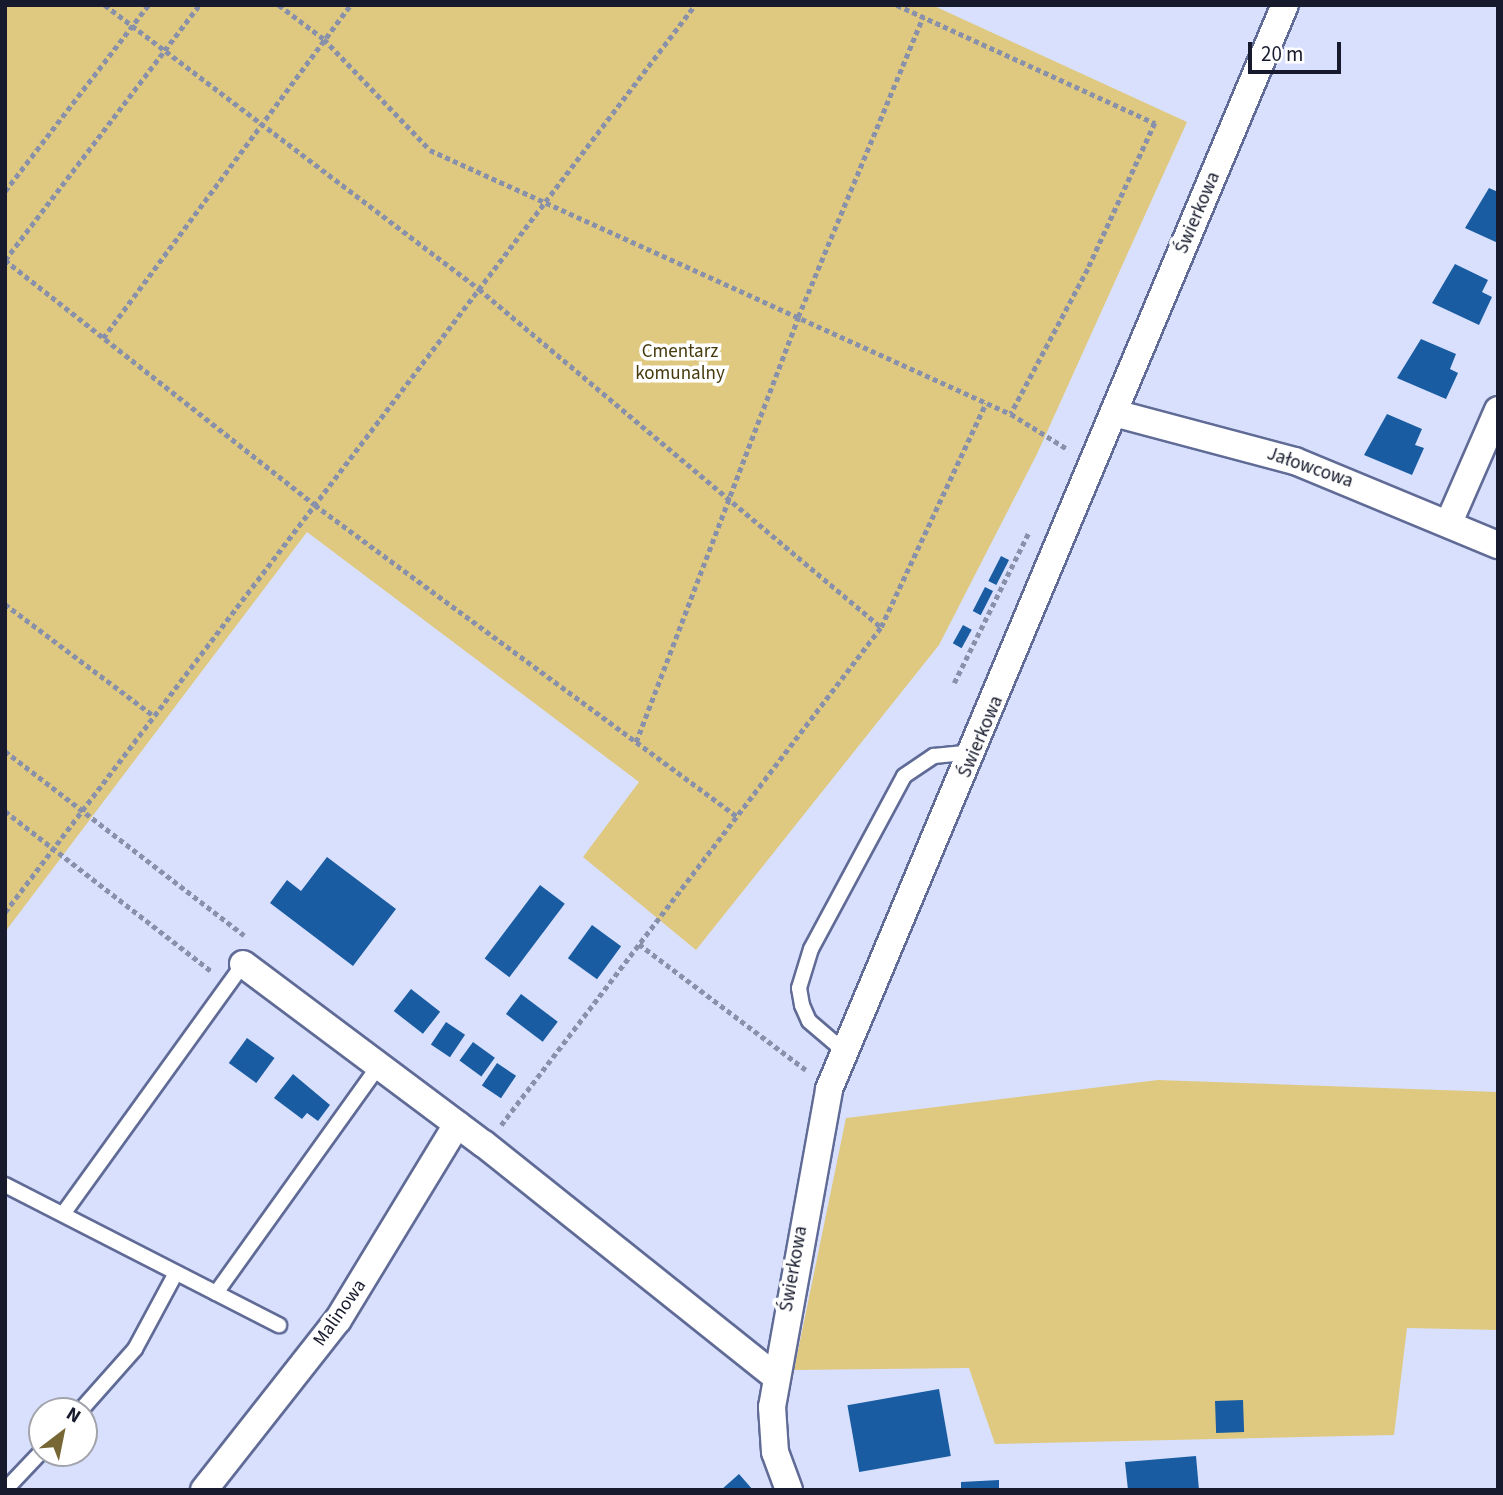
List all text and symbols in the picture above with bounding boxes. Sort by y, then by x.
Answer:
scale bar [1251,28,1344,72]
text: 20 m [1261,39,1303,69]
street label: Świerkowa [1171,169,1225,257]
park label: Cmentarz komunalny [635,341,725,385]
street label: Jałowcowa [1264,443,1356,493]
street label: Świerkowa [954,693,1008,781]
street label: Świerkowa [775,1224,813,1314]
street label: Malinowa [309,1275,371,1351]
north arrow [28,1397,98,1467]
text: N [61,1401,86,1430]

